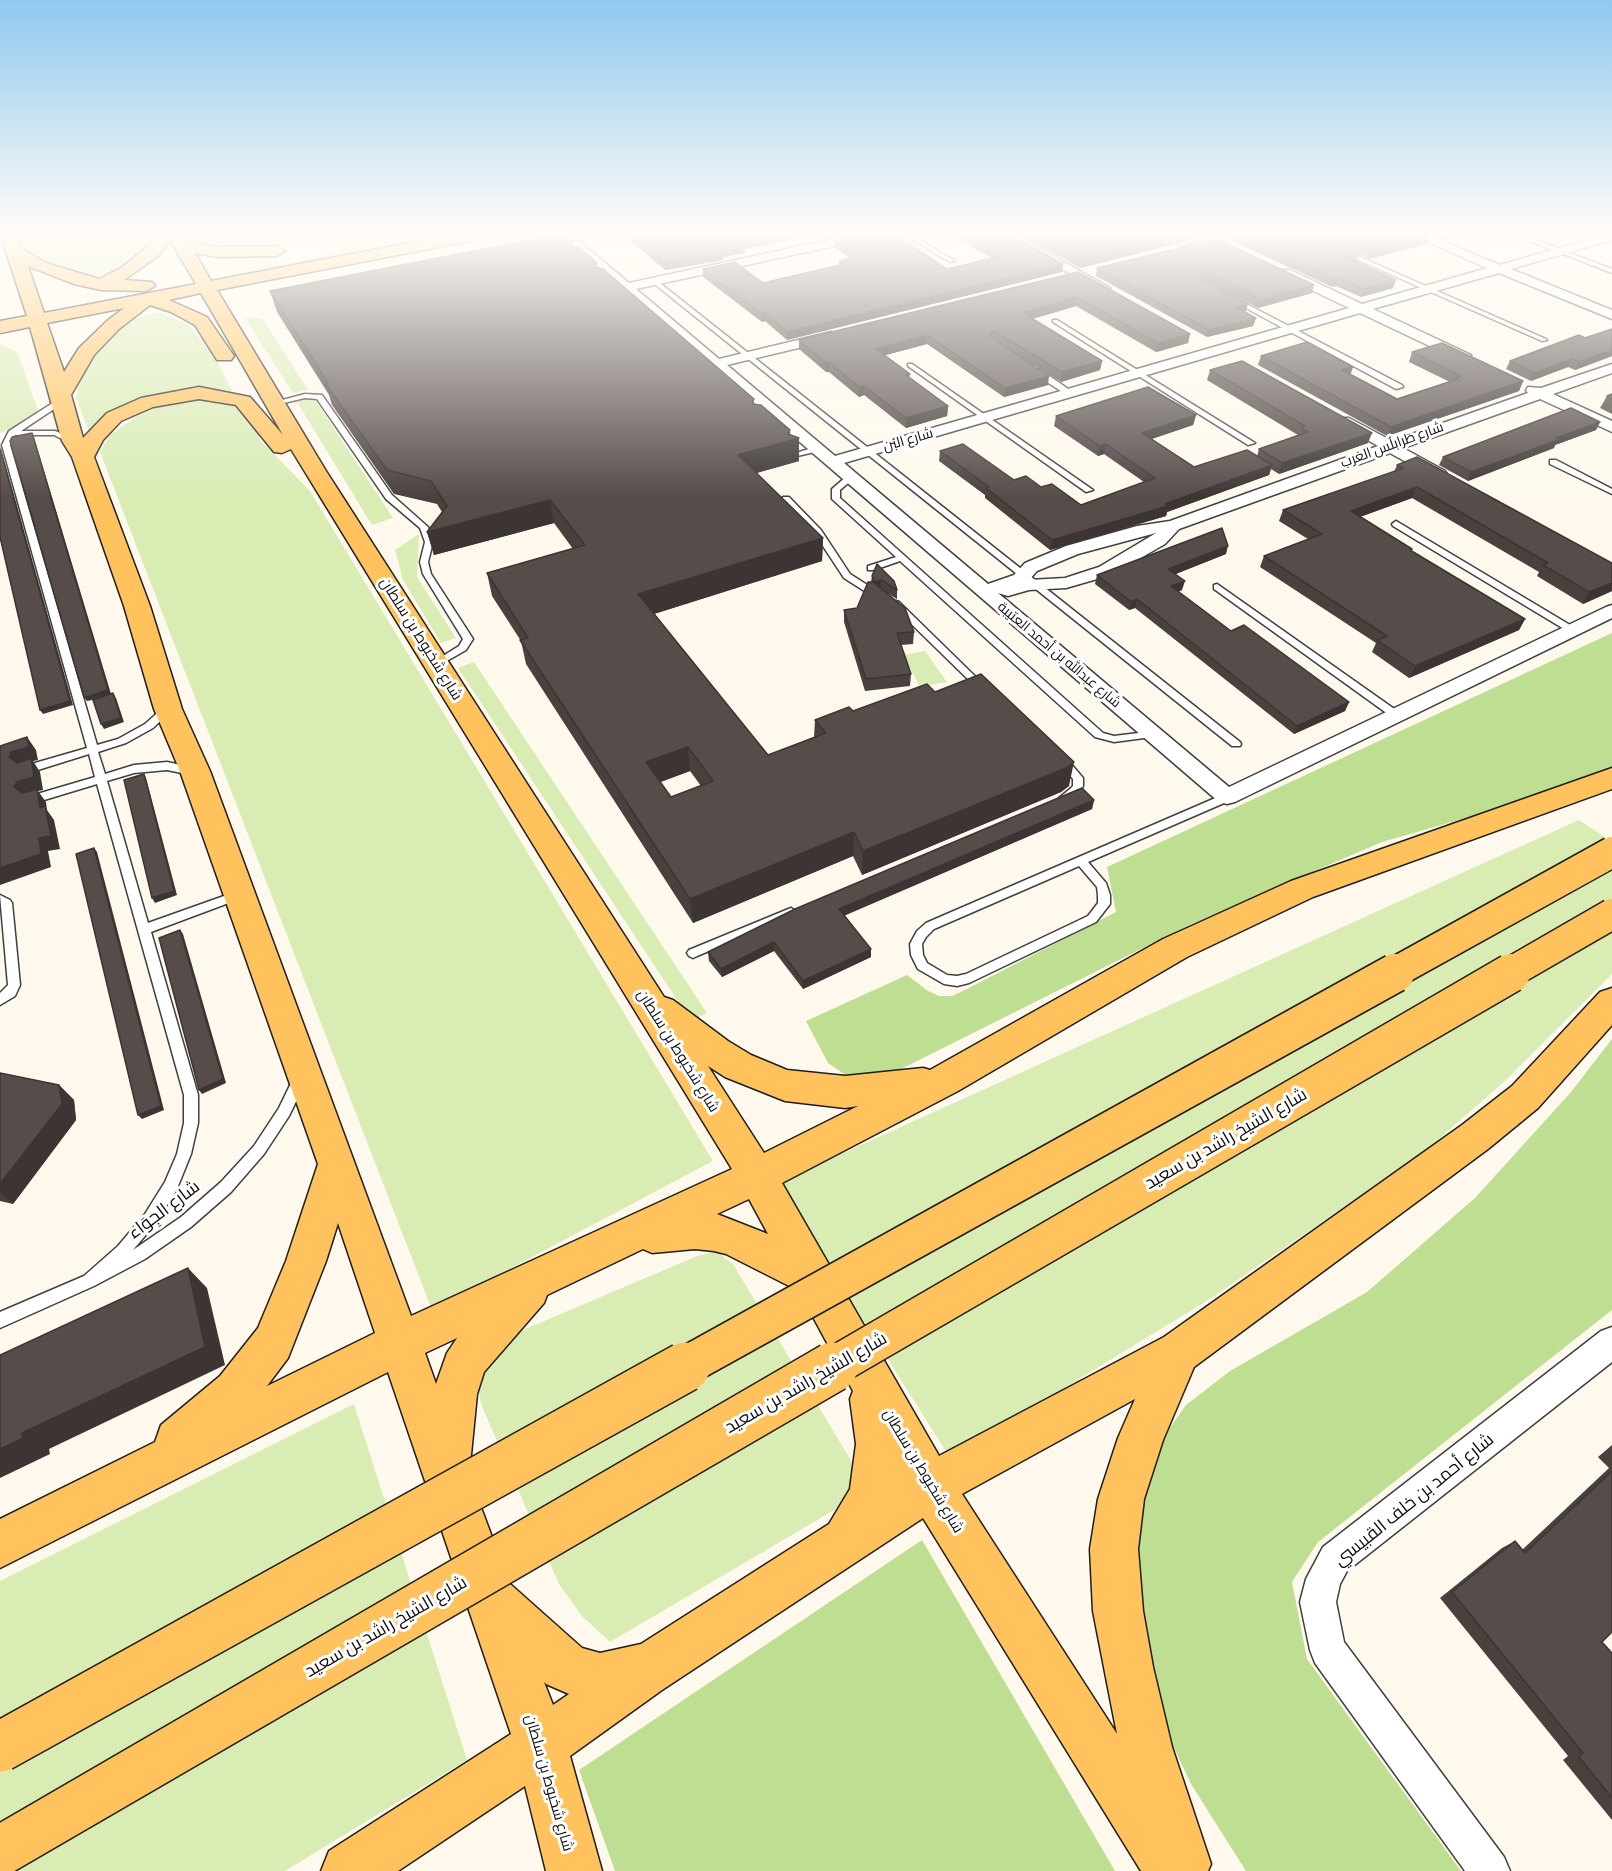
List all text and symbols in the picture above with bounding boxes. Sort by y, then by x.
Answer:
street label: شارع طَرابلُس الغرب [1338,419,1446,471]
street label: شارع البُن [881,425,935,455]
street label: شارع شخبوط بن سلطان [376,574,466,704]
street label: شارع عبدالله بن أحمد العتيبة [994,599,1124,711]
street label: شارع شخبوط بن سلطان [633,986,723,1116]
street label: شارع الشيخ راشد بن سعيد [1141,1084,1311,1194]
street label: شارع الجِوَاء [124,1176,204,1244]
street label: شارع الشيخ راشد بن سعيد [721,1328,891,1438]
street label: شارع شخبوط بن سلطان [879,1406,967,1536]
street label: شارع أحمد بن خلف القبيسي [1330,1429,1498,1571]
street label: شارع الشيخ راشد بن سعيد [301,1572,471,1682]
street label: شارع شخبوط بن سلطان [521,1713,577,1853]

